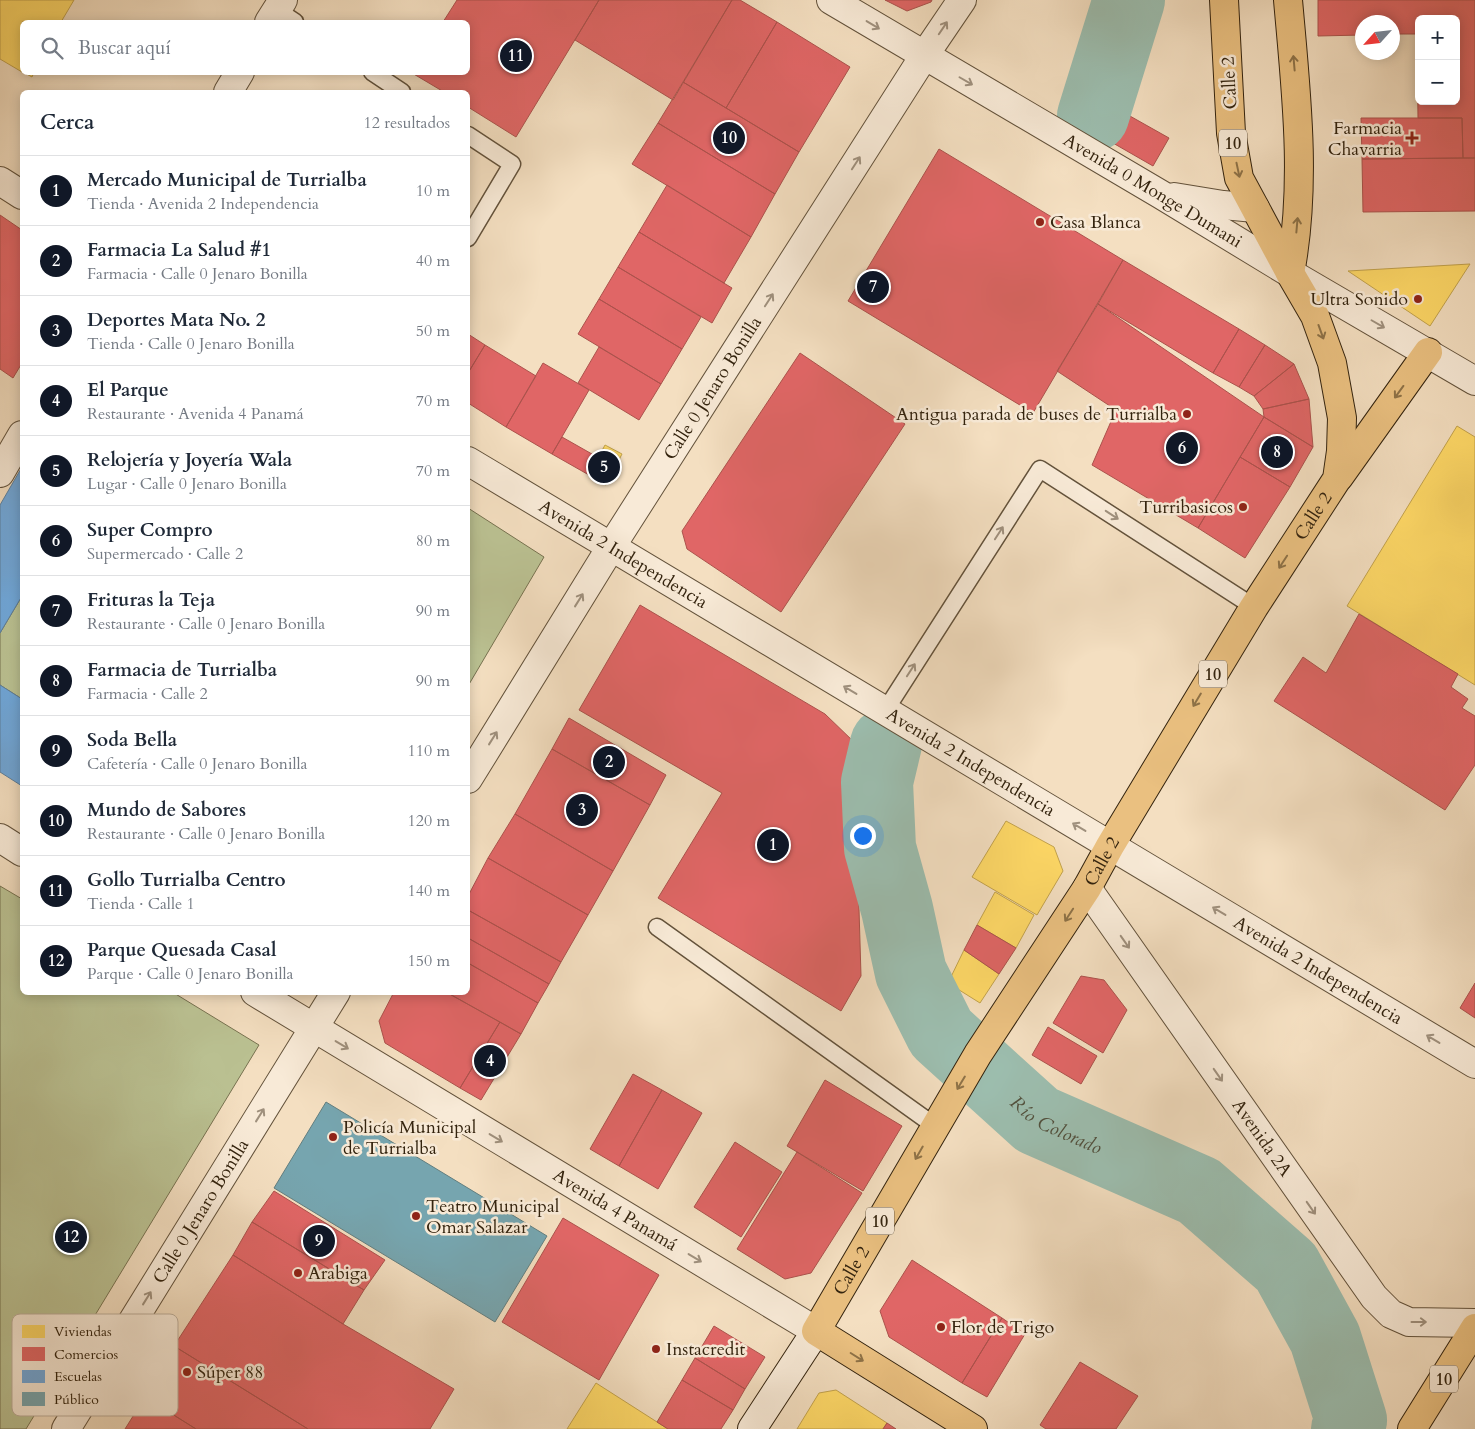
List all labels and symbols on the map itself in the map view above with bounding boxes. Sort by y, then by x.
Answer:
north arrow [1355,15,1400,60]
one-way arrow [865,21,879,31]
one-way arrow [938,21,948,35]
pin: 11 [500,37,532,75]
one-way arrow [1289,55,1299,71]
street label: Calle 2 [1216,56,1243,110]
one-way arrow [959,76,973,86]
place label: Farmacia Chavarria [1328,116,1402,162]
pin: 10 [713,119,745,157]
street label: Avenida 0 Monge Dumani [1058,128,1247,254]
road number: 10 [1219,130,1247,156]
marker: Farmacia Chavarria [1406,132,1418,144]
one-way arrow [852,156,862,170]
one-way arrow [1234,162,1244,178]
place label: Casa Blanca [1050,210,1141,235]
marker: Casa Blanca [1034,216,1046,228]
one-way arrow [1292,218,1302,234]
pin: 7 [857,268,889,306]
place label: Ultra Sonido [1311,287,1408,312]
one-way arrow [764,293,774,307]
marker: Ultra Sonido [1412,293,1424,305]
street label: Calle 0 Jenaro Bonilla [658,312,768,465]
one-way arrow [1370,319,1384,329]
one-way arrow [1317,323,1326,339]
one-way arrow [1394,385,1405,398]
place label: Antigua parada de buses de Turrialba [896,402,1177,427]
marker: Antigua parada de buses de Turrialba [1181,408,1193,420]
pin: 6 [1166,429,1198,467]
pin: 8 [1261,433,1293,471]
pin: 5 [588,448,620,486]
street label: Calle 2 [1289,487,1338,545]
street label: Avenida 2 Independencia [534,494,712,615]
place label: Turribasicos [1139,495,1233,520]
marker: Turribasicos [1237,501,1249,513]
one-way arrow [1105,511,1119,521]
one-way arrow [993,526,1004,540]
one-way arrow [1277,555,1287,569]
one-way arrow [574,593,584,607]
road number: 10 [1199,661,1227,688]
one-way arrow [906,663,916,677]
one-way arrow [843,684,857,694]
one-way arrow [1192,693,1202,707]
street label: Avenida 2 Independencia [881,702,1060,823]
one-way arrow [489,731,499,745]
pin: 2 [593,743,625,781]
pin: 3 [566,791,598,829]
one-way arrow [1073,822,1087,832]
your location [850,823,876,849]
pin: 1 [757,826,789,864]
street label: Calle 2 [1078,832,1126,891]
one-way arrow [1212,905,1226,915]
one-way arrow [1064,908,1074,922]
street label: Avenida 2 Independencia [1229,910,1407,1031]
one-way arrow [1120,935,1130,949]
one-way arrow [1427,1033,1441,1043]
one-way arrow [334,1040,348,1050]
pin: 4 [474,1042,506,1080]
one-way arrow [1213,1068,1223,1082]
one-way arrow [956,1075,966,1090]
water label: Río Colorado [1004,1090,1106,1161]
street label: Avenida 2A [1226,1094,1298,1182]
one-way arrow [255,1109,265,1123]
place label: Policía Municipal de Turrialba [343,1115,477,1161]
marker: Policía Municipal de Turrialba [327,1131,339,1143]
one-way arrow [488,1133,502,1143]
street label: Calle 0 Jenaro Bonilla [147,1134,255,1288]
one-way arrow [914,1145,924,1160]
street label: Avenida 4 Panamá [548,1163,682,1257]
place label: Teatro Municipal Omar Salazar [426,1194,560,1240]
one-way arrow [1306,1201,1316,1215]
road number: 10 [866,1208,894,1234]
marker: Teatro Municipal Omar Salazar [410,1210,422,1222]
pin: 12 [55,1218,87,1256]
pin: 9 [303,1222,335,1260]
street label: Calle 2 [828,1242,876,1300]
one-way arrow [688,1254,702,1264]
place label: Arabiga [308,1261,368,1286]
marker: Arabiga [292,1267,304,1279]
one-way arrow [142,1292,152,1306]
legend [12,1314,178,1416]
place label: Flor de Trigo [951,1315,1054,1340]
one-way arrow [1410,1317,1426,1327]
marker: Flor de Trigo [935,1321,947,1333]
text: Viviendas [54,1322,112,1341]
place label: Instacredit [666,1337,745,1362]
marker: Instacredit [650,1343,662,1355]
text: Comercios [54,1345,118,1364]
one-way arrow [850,1351,864,1362]
place label: Súper 88 [197,1360,263,1385]
marker: Súper 88 [181,1366,193,1378]
road number: 10 [1430,1366,1458,1392]
text: Escuelas [54,1367,102,1386]
text: Público [54,1390,99,1409]

